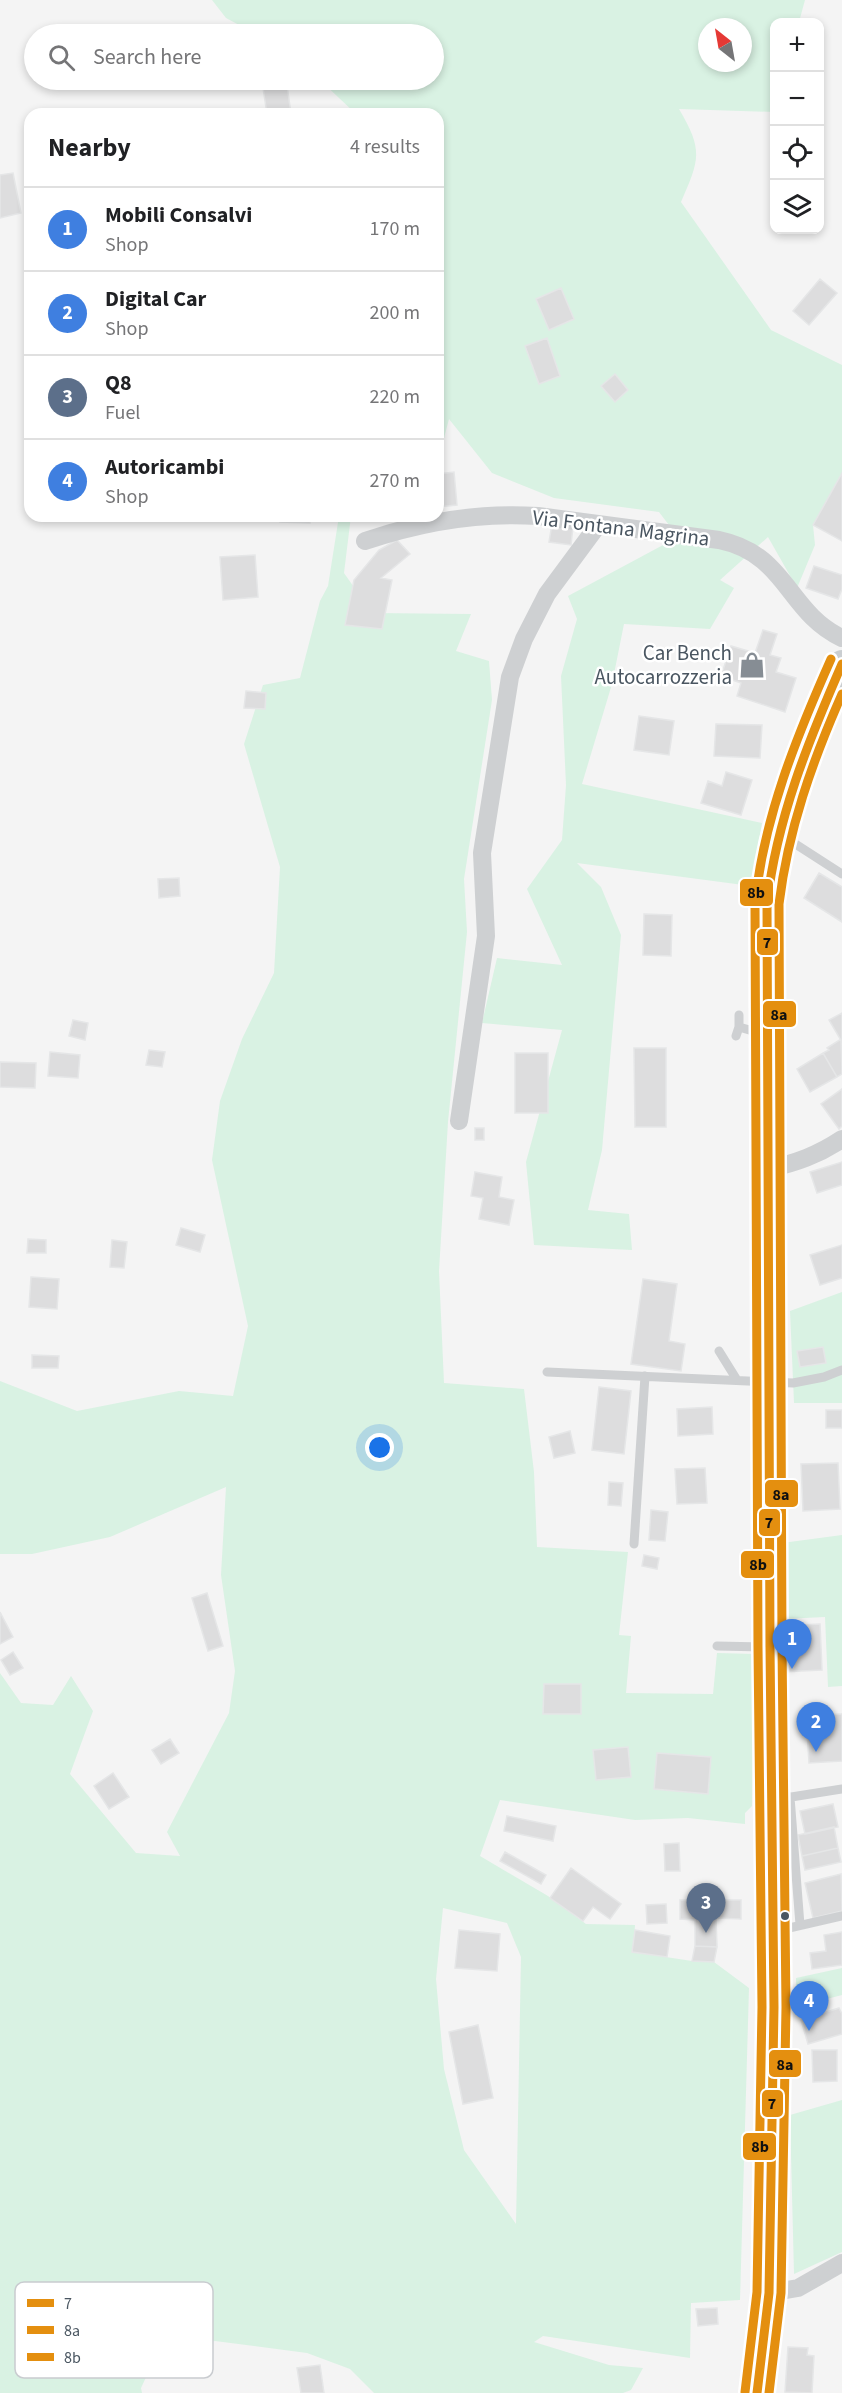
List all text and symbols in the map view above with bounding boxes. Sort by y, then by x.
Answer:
north arrow [698,18,752,72]
map controls [770,18,824,234]
button: + [770,18,824,72]
search box [24,24,444,90]
icon: search [45,41,78,74]
text: Search here [93,41,201,73]
button: − [770,72,824,126]
button: locate [770,126,824,180]
text: Nearby [48,129,131,166]
text: 4 results [350,133,420,161]
button: layers [770,180,824,234]
text: Mobili Consalvi [105,199,252,231]
text: 1 [62,215,73,243]
text: 170 m [370,215,420,243]
text: Shop [105,231,149,259]
text: Digital Car [105,283,206,315]
text: 2 [62,299,73,327]
text: 200 m [370,299,420,327]
text: Shop [105,315,149,343]
text: Q8 [105,367,132,399]
text: 3 [62,383,73,411]
text: 220 m [370,383,420,411]
text: Fuel [105,399,140,427]
text: Autoricambi [105,451,224,483]
text: 4 [62,467,73,495]
text: 270 m [370,467,420,495]
text: Shop [105,483,149,511]
street label: Via Fontana Magrina [531,502,711,554]
place label: Car Bench Autocarrozzeria [594,638,732,692]
shop icon: Car Bench Autocarrozzeria [737,650,767,680]
line badge: 8b [739,878,774,907]
text: 8b [747,882,765,904]
line badge: 7 [756,928,779,956]
text: 7 [763,932,771,954]
line badge: 8a [762,1000,797,1028]
text: 8a [771,1004,787,1026]
your location [365,1433,394,1462]
line badge: 8a [764,1479,799,1508]
text: 8a [773,1484,789,1506]
line badge: 7 [758,1508,781,1537]
text: 7 [765,1512,773,1534]
line badge: 8b [740,1550,775,1579]
text: 8b [749,1554,767,1576]
pin: 1 [772,1620,812,1669]
pin: 2 [796,1702,836,1752]
pin: 3 [686,1884,726,1933]
unlabelled marker [779,1910,791,1922]
pin: 4 [790,1982,828,2031]
line badge: 8a [768,2049,802,2078]
text: 8a [777,2054,793,2076]
line badge: 7 [761,2089,784,2118]
text: 7 [768,2093,776,2115]
line badge: 8b [742,2132,777,2161]
text: 8b [751,2136,769,2158]
legend [15,2282,213,2378]
text: 7 [64,2293,72,2315]
text: 8a [64,2320,80,2342]
text: 8b [64,2347,81,2369]

